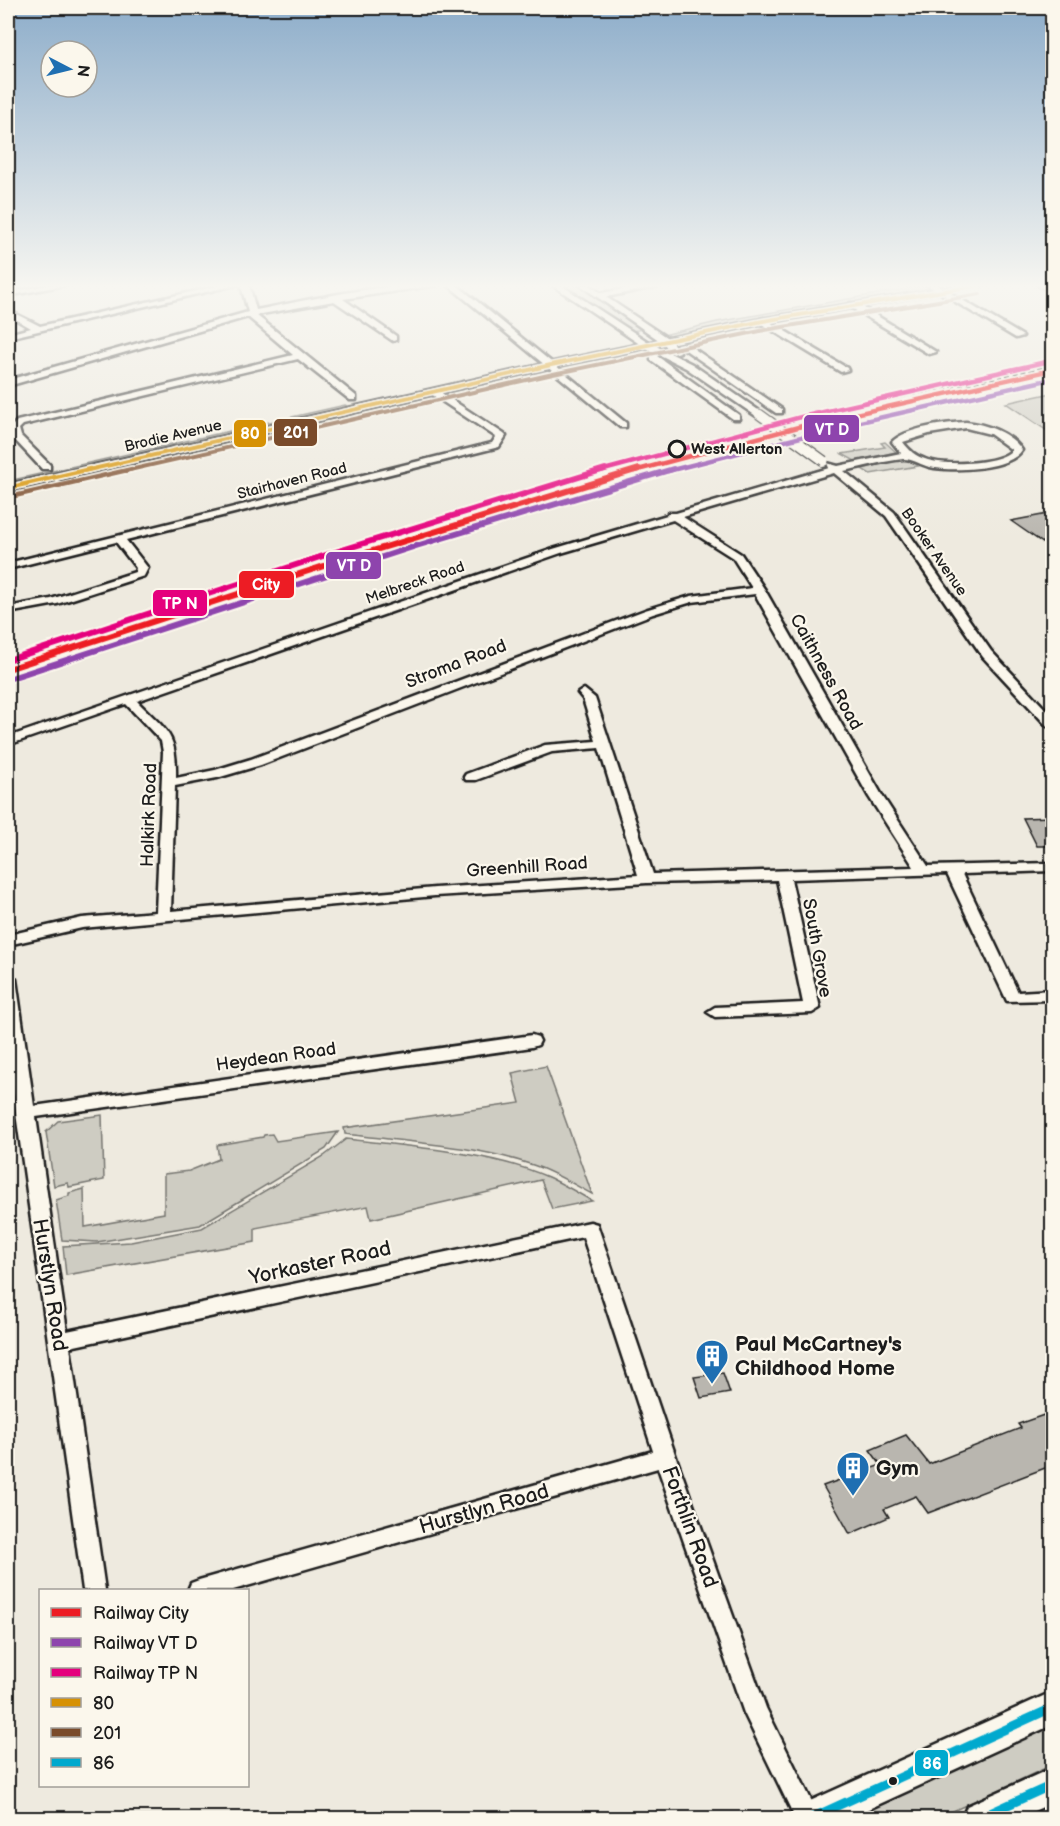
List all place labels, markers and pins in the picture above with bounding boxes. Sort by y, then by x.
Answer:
marker: West Allerton [668,440,686,458]
place label: West Allerton [691,440,782,459]
place label: Paul McCartney's Childhood Home [735,1332,902,1381]
building icon: Paul McCartney's Childhood Home [694,1338,730,1385]
building icon: Gym [835,1450,871,1497]
place label: Gym [876,1456,919,1481]
unlabelled marker [887,1775,899,1787]

